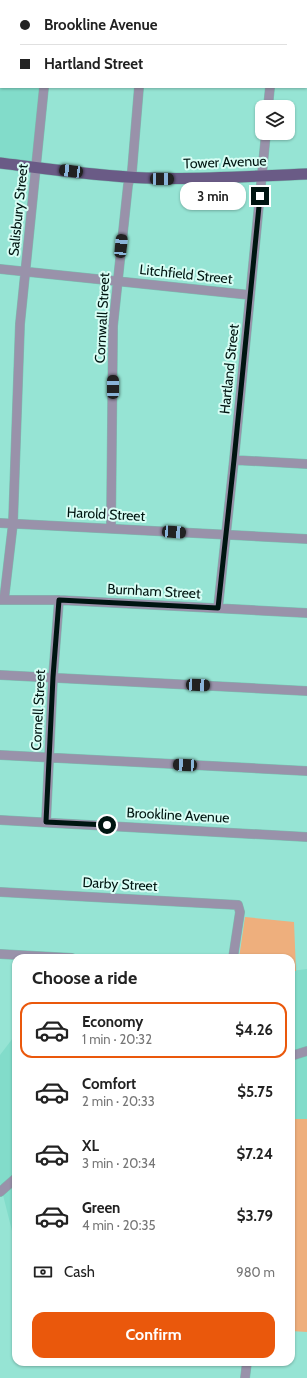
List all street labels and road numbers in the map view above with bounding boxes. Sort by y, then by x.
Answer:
street label: Tower Avenue [183,152,267,172]
street label: Salisbury Street [4,163,32,257]
street label: Litchfield Street [139,260,234,288]
street label: Cornwall Street [91,272,113,364]
street label: Hartland Street [215,323,243,415]
street label: Harold Street [66,503,146,525]
street label: Burnham Street [107,580,201,602]
street label: Cornell Street [27,669,49,751]
street label: Brookline Avenue [126,803,230,827]
street label: Darby Street [82,873,158,895]

